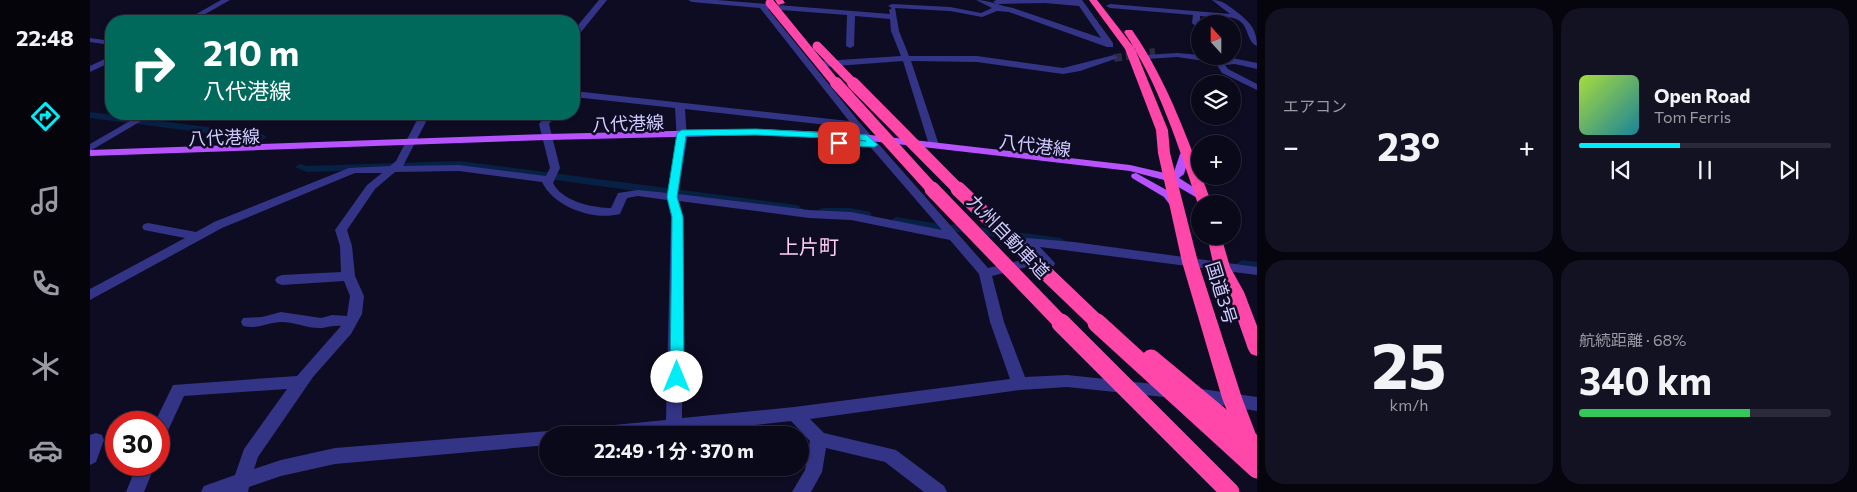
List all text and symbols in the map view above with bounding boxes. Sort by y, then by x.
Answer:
north arrow [1191,15,1241,65]
map controls [1191,15,1241,245]
text: 22:48 [16,24,74,51]
text: 210 m [203,30,299,73]
icon: right [120,35,185,100]
button: layers [1191,75,1241,125]
text: 八代港線 [203,77,291,104]
text: Open Road [1654,84,1750,107]
text: エアコン [1283,96,1347,115]
icon: directions [28,99,63,134]
text: Tom Ferris [1654,107,1731,126]
street label: 八代港線 [592,111,664,135]
pin [818,122,860,164]
text: 23° [1377,122,1440,169]
street label: 八代港線 [188,125,260,149]
icon: arrive [825,129,853,157]
text: − [1283,129,1299,163]
text: + [1519,129,1535,163]
street label: 八代港線 [998,130,1072,160]
button: + [1191,135,1241,185]
icon: previous [1607,156,1635,184]
icon: pause [1691,156,1719,184]
icon: next [1775,156,1803,184]
icon: music [28,183,63,218]
street label: 九州自動車道 [963,190,1054,283]
button: − [1191,195,1241,245]
district label: 上片町 [779,234,839,258]
street label: 国道3号 [1202,259,1242,327]
icon: phone [28,266,63,301]
text: 25 [1372,323,1446,402]
text: 航続距離 · 68% [1579,330,1686,349]
icon: climate [28,349,63,384]
position arrow [650,350,702,402]
text: 340 km [1579,356,1712,403]
text: km/h [1390,395,1428,414]
speed limit sign: 30 [105,411,170,476]
icon: car [28,433,63,468]
text: 22:49 · 1 分 · 370 m [594,439,754,462]

